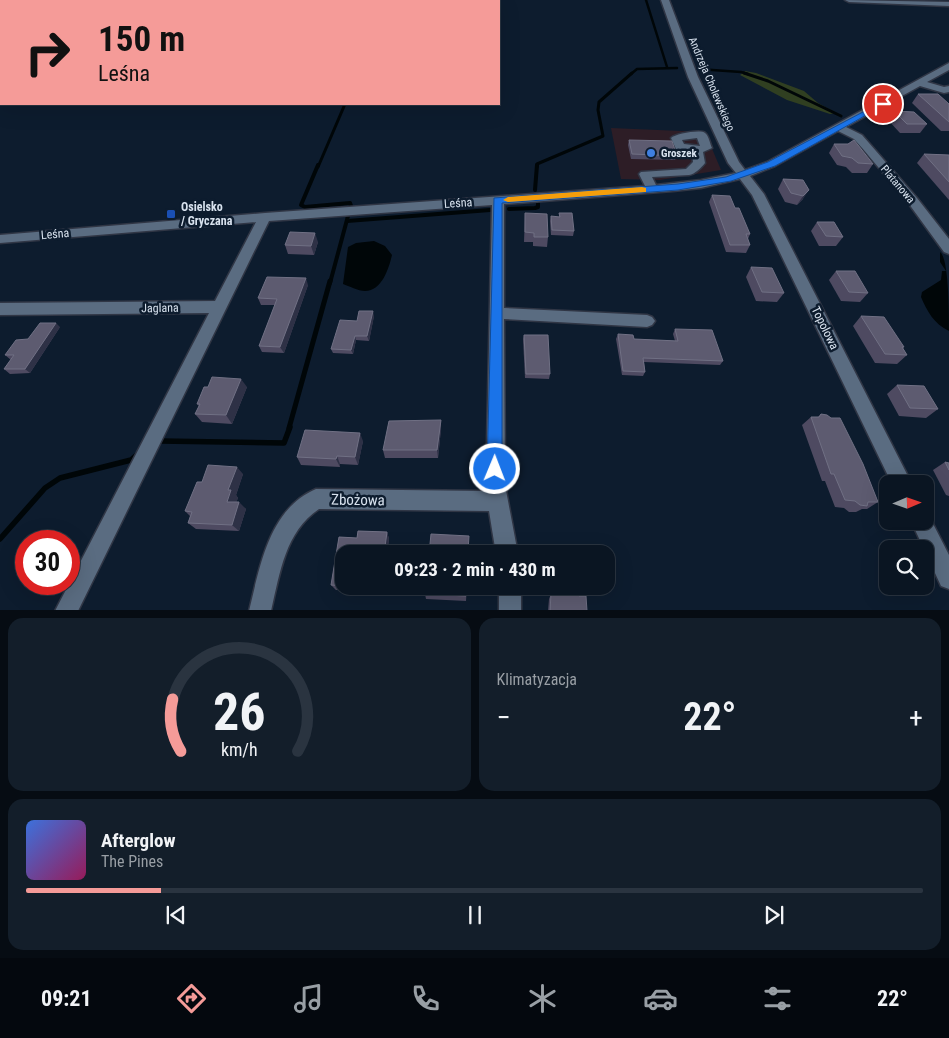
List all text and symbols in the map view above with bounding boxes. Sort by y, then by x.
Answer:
text: 150 m [98,19,185,60]
icon: right [15,20,80,85]
street label: Andrzeja Cholewskiego [686,35,737,134]
text: Leśna [98,61,150,86]
pin [862,83,904,125]
icon: arrive [869,90,897,118]
marker: Groszek [645,147,657,159]
place label: Groszek [661,147,698,160]
street label: Platanowa [878,163,917,206]
street label: Leśna [443,195,473,211]
place label: Osielsko / Gryczana [181,200,233,228]
marker: Osielsko / Gryczana [165,208,177,220]
street label: Leśna [40,226,70,242]
street label: Jaglana [141,301,179,315]
street label: Topolowa [809,304,841,352]
position arrow [468,442,520,494]
north arrow [879,475,934,530]
map controls [879,475,934,595]
street label: Zbożowa [331,491,385,509]
speed limit sign: 30 [15,530,80,595]
button: search [879,540,934,595]
text: 09:23 · 2 min · 430 m [394,558,556,581]
text: Klimatyzacja [497,670,577,689]
text: 26 [213,682,266,743]
text: 22° [683,695,736,739]
text: − [497,701,511,734]
text: + [909,701,923,734]
text: km/h [221,739,258,760]
text: Afterglow [101,829,175,852]
text: The Pines [101,852,163,871]
icon: previous [162,901,190,929]
icon: pause [461,901,489,929]
icon: next [760,901,788,929]
icon: directions [174,981,209,1016]
icon: music [291,981,326,1016]
icon: phone [408,981,443,1016]
icon: climate [525,981,560,1016]
icon: car [643,981,678,1016]
icon: filters [760,981,795,1016]
text: 09:21 [41,986,92,1011]
text: 22° [877,986,908,1011]

